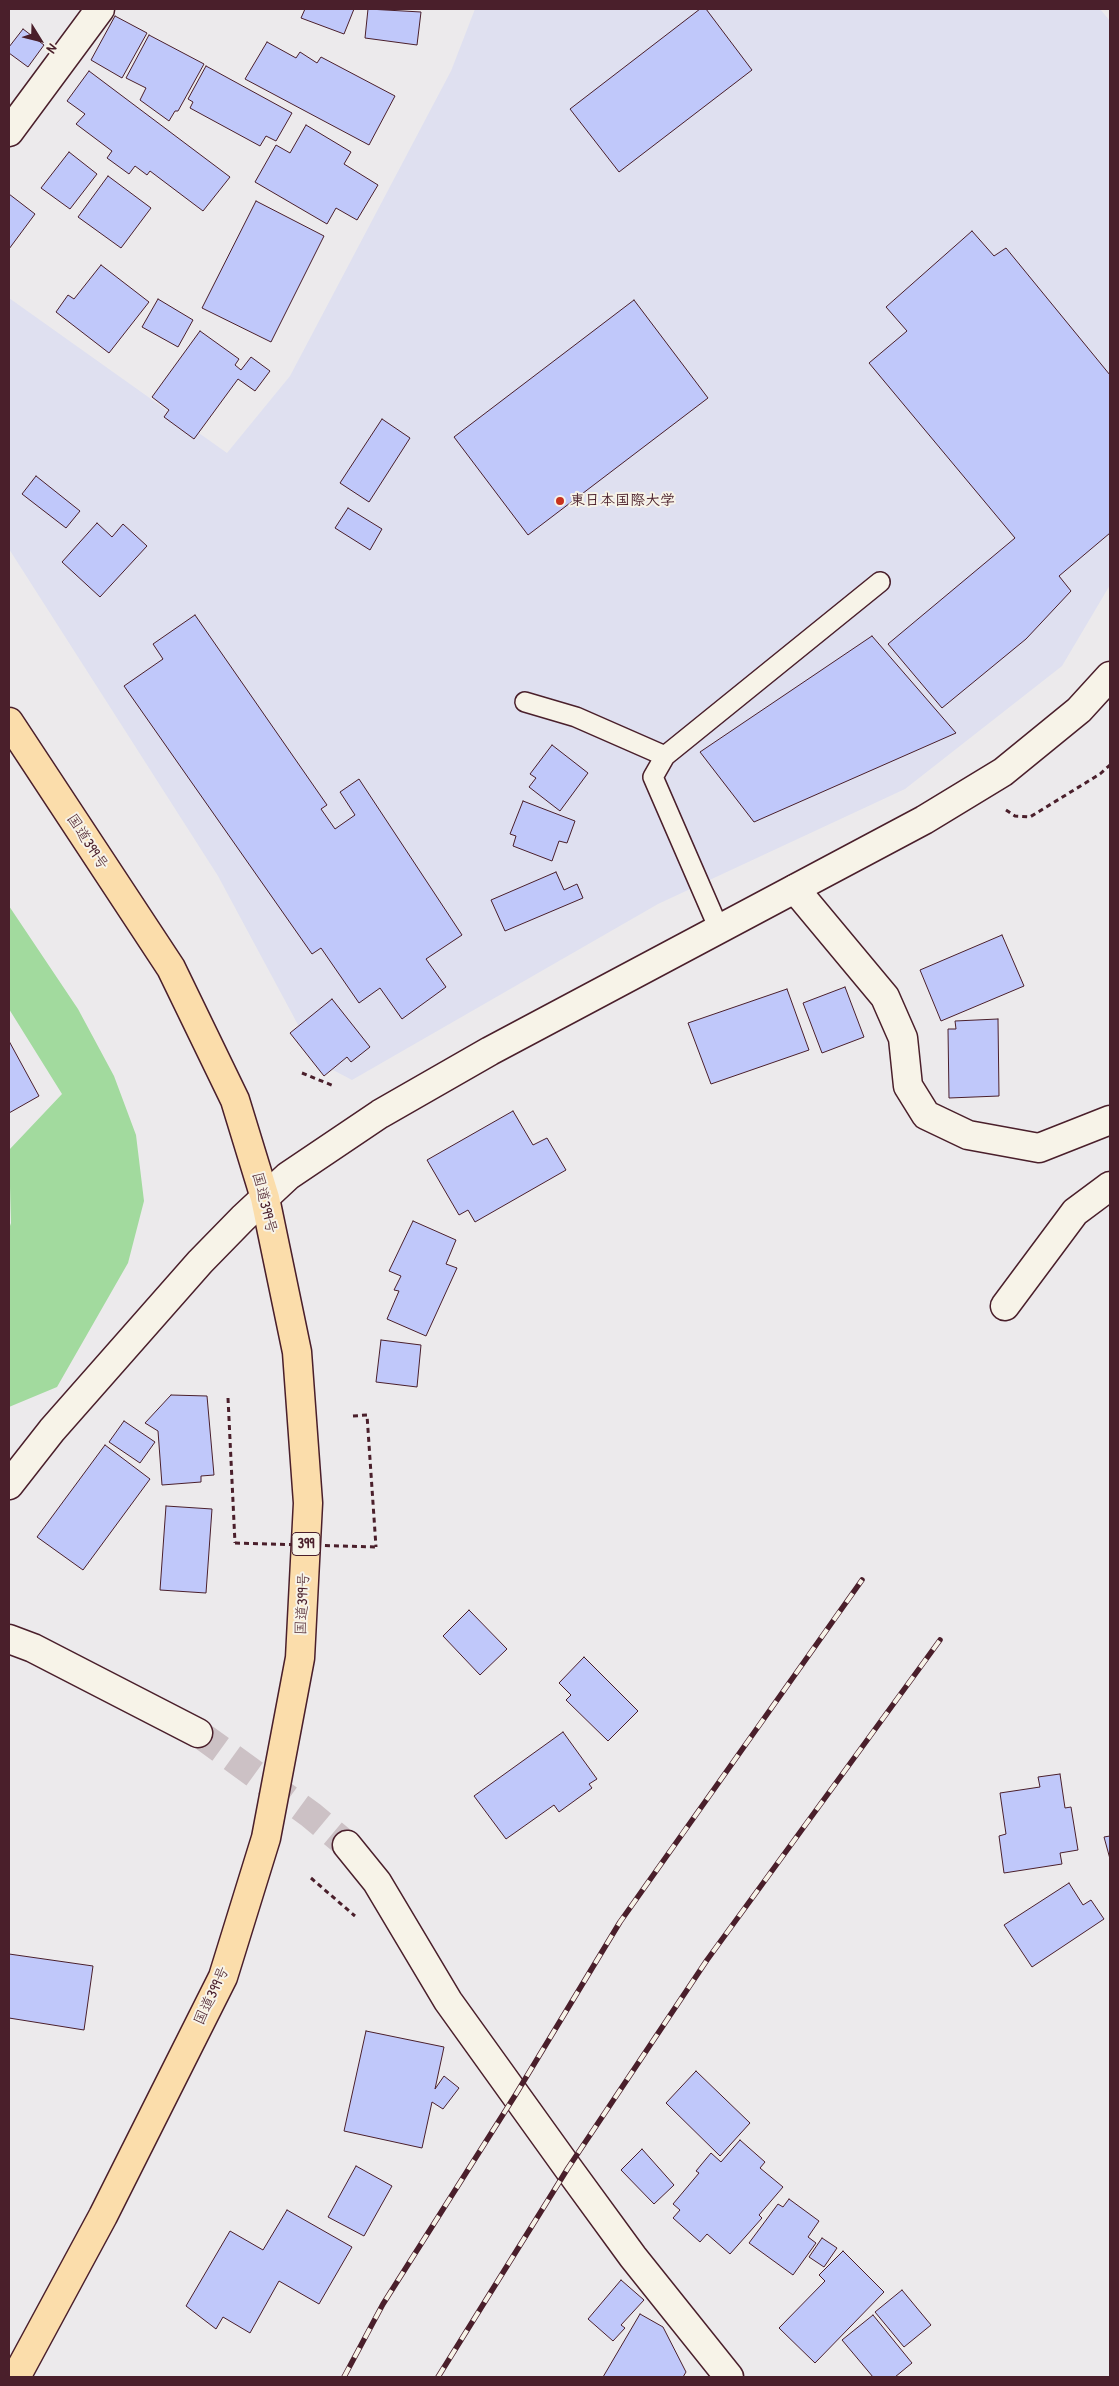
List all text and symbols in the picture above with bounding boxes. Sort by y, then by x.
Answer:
north arrow [15,15,65,65]
text: N [43,41,62,58]
place label: 東日本国際大学 [570,492,675,510]
marker: 東日本国際大学 [554,495,566,507]
street label: 国道399号 [62,811,112,873]
street label: 国道399号 [248,1170,280,1236]
road number: 399 [292,1532,320,1556]
street label: 国道399号 [292,1572,314,1636]
street label: 国道399号 [191,1964,233,2028]

